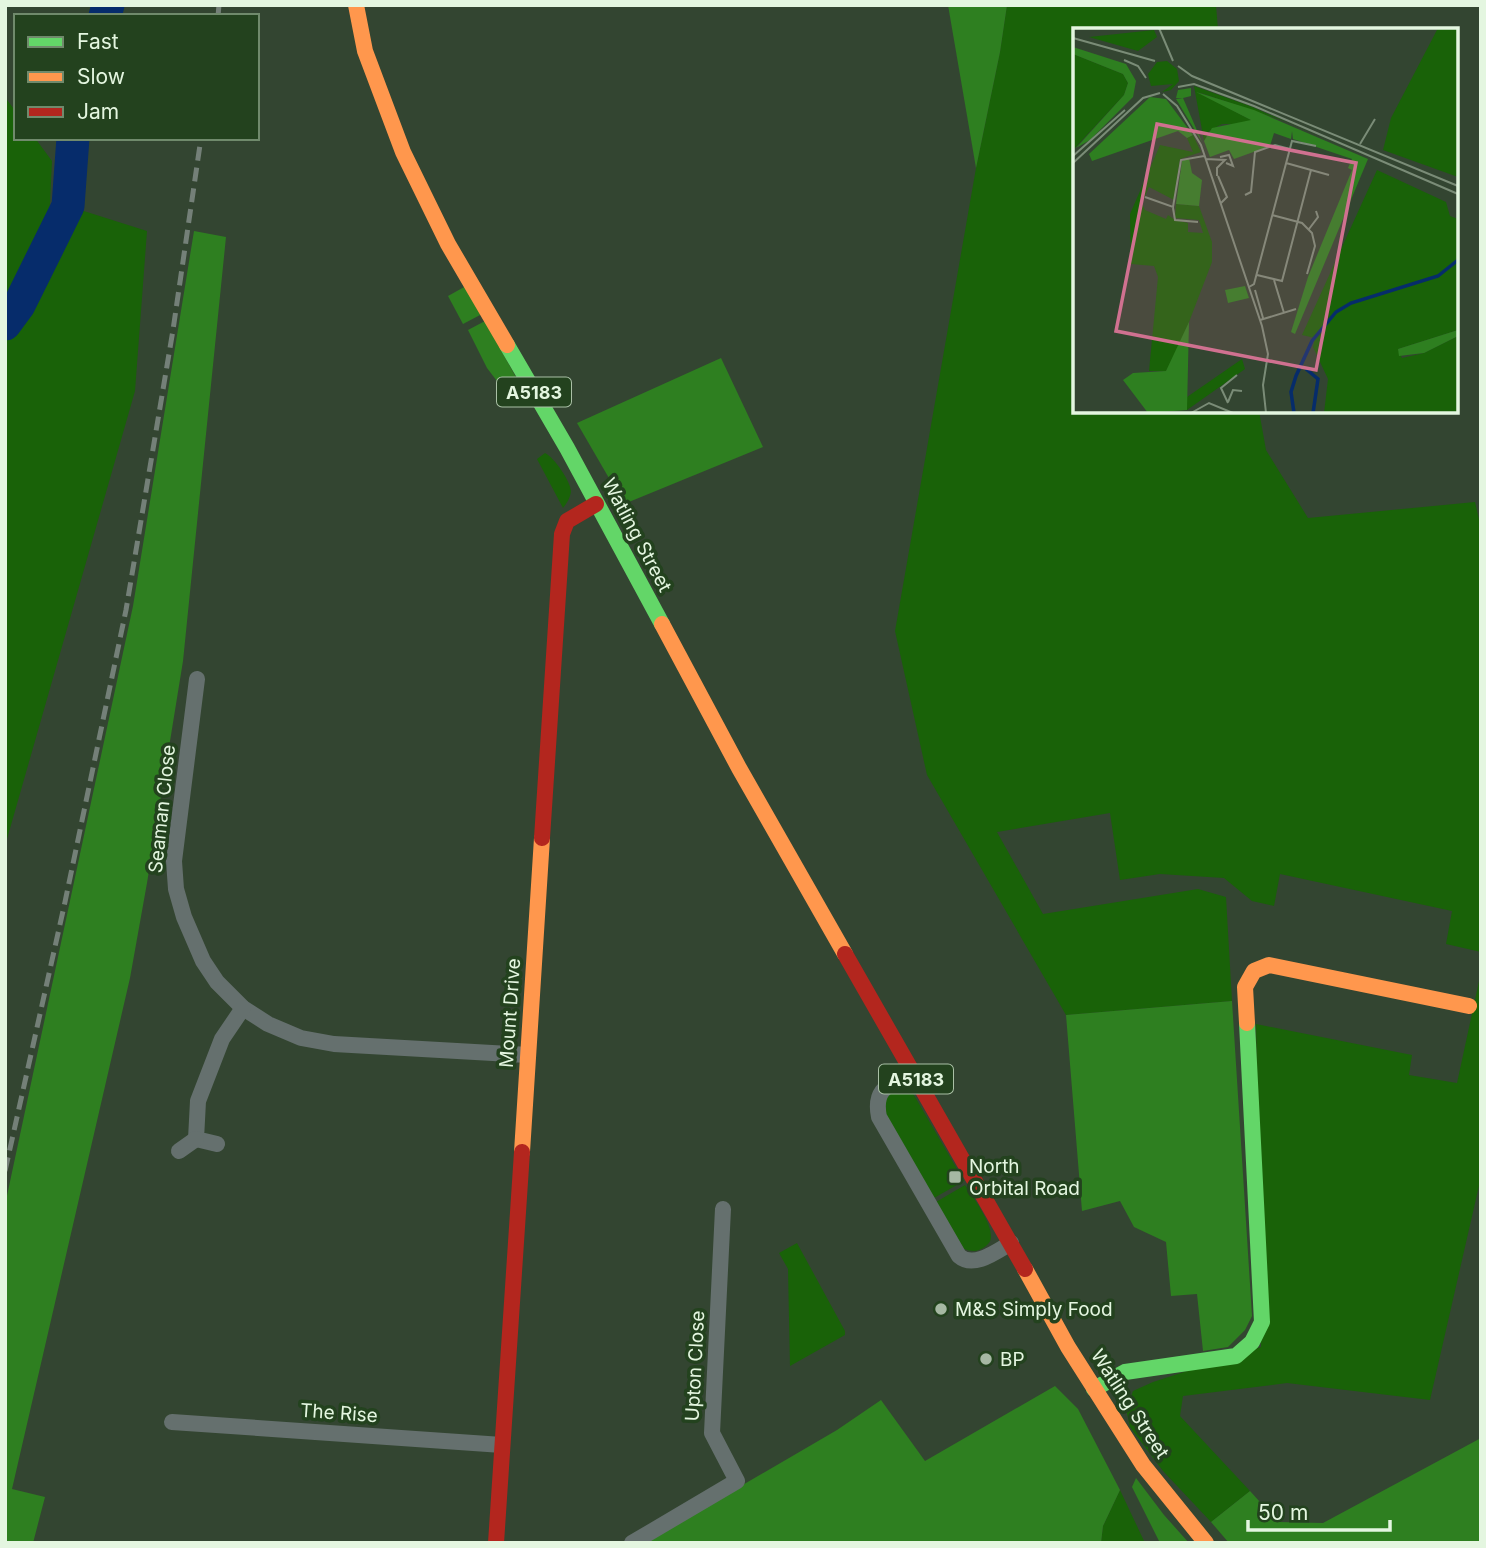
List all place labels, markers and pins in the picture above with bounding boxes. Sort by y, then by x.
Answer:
place label: North Orbital Road [969,1155,1080,1200]
marker: North Orbital Road [947,1169,963,1185]
place label: M&S Simply Food [955,1298,1113,1321]
marker: M&S Simply Food [933,1301,949,1317]
place label: BP [1000,1348,1025,1371]
marker: BP [978,1351,994,1367]

